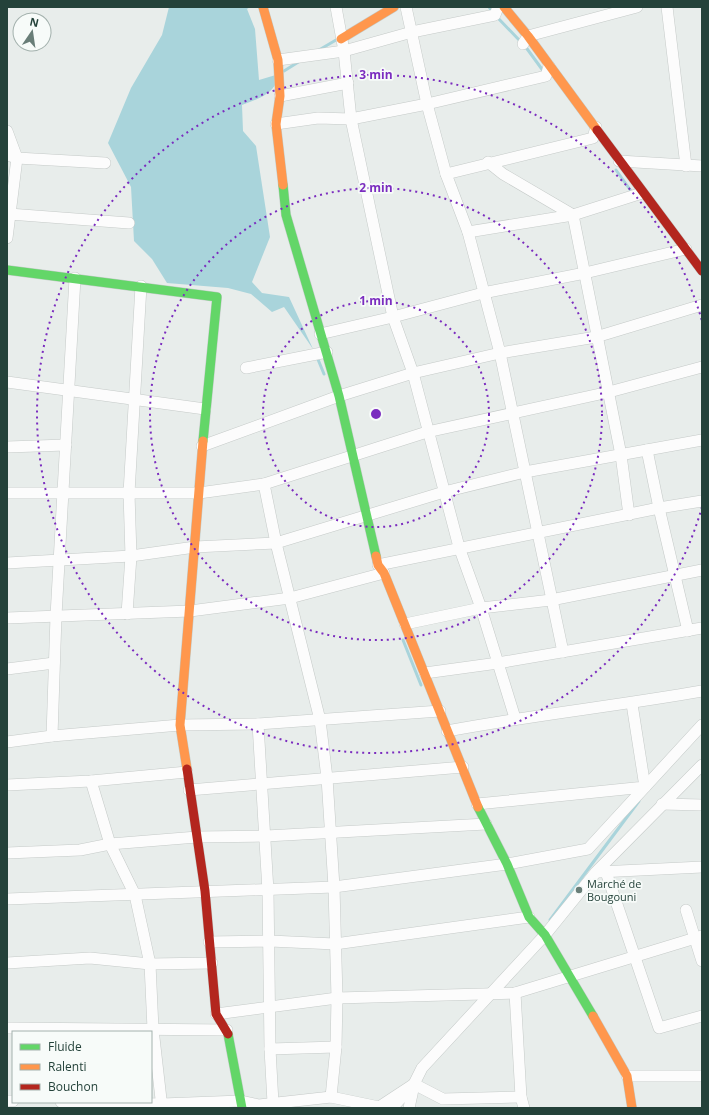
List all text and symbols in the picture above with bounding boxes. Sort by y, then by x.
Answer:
north arrow [12,12,52,52]
text: N [28,13,40,30]
text: 3 min [359,66,393,83]
text: 2 min [359,179,393,196]
text: 1 min [359,292,393,309]
centre of rings [369,407,383,421]
place label: Marché de Bougouni [587,876,641,904]
marker: Marché de Bougouni [574,885,584,895]
legend [12,1031,152,1103]
text: Fluide [48,1038,82,1055]
text: Ralenti [48,1058,87,1075]
text: Bouchon [48,1078,98,1095]

